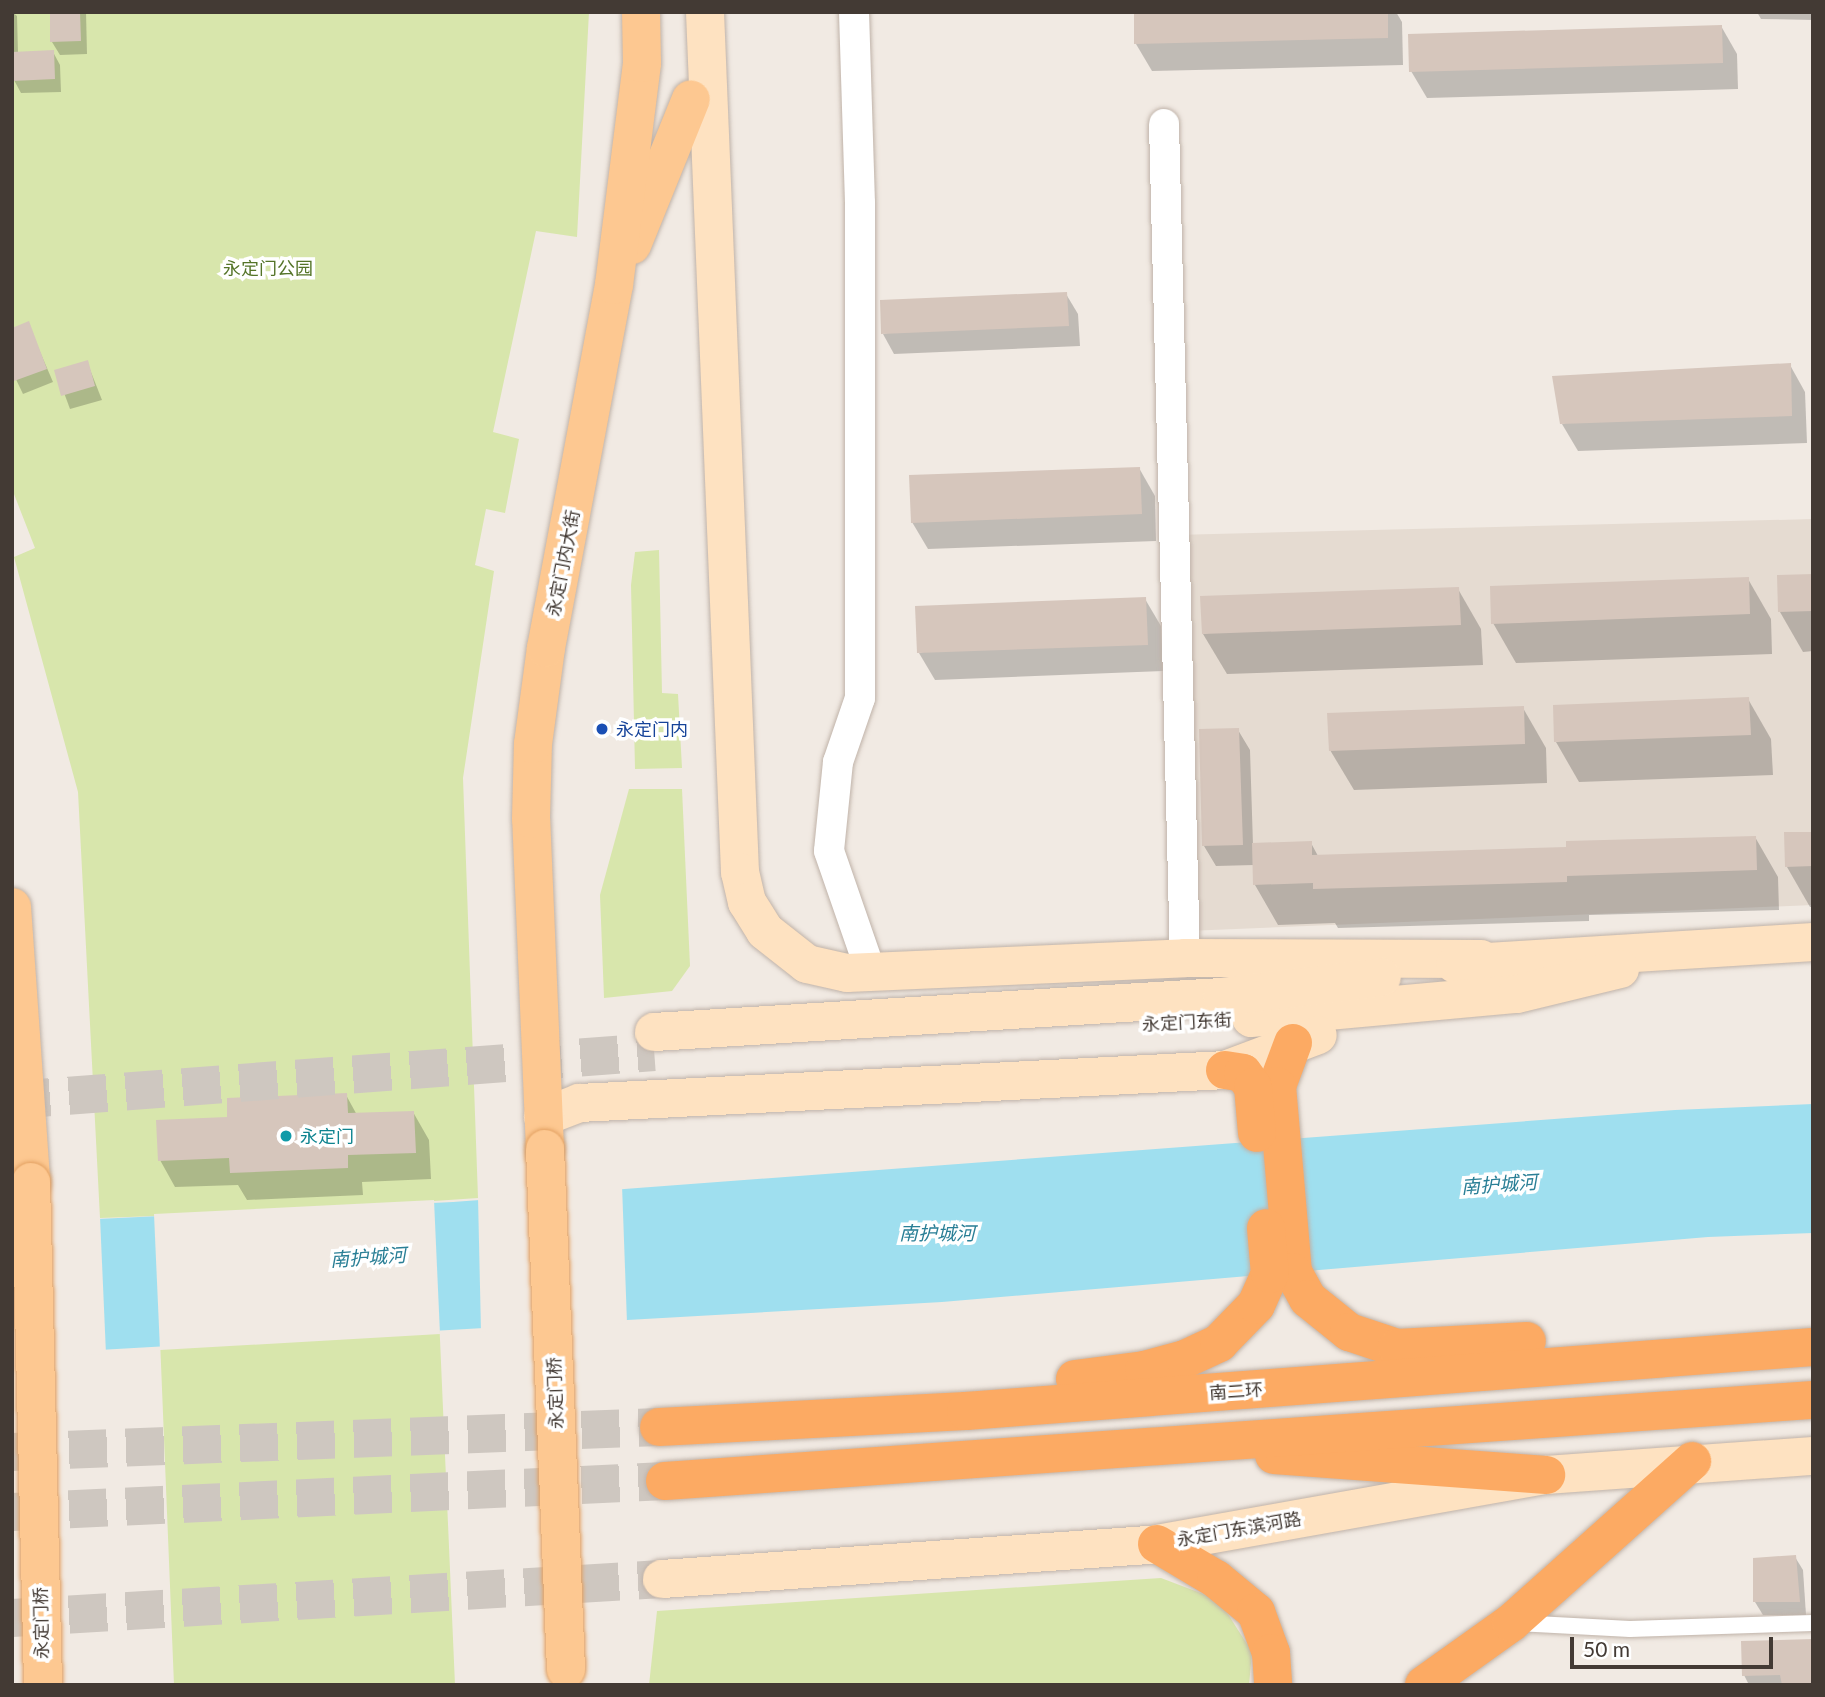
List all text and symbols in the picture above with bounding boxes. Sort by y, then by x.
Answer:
park label: 永定门公园 [223,257,313,279]
street label: 永定门内大街 [542,508,584,618]
place label: 永定门内 [616,718,688,740]
marker: 永定门内 [594,721,610,737]
street label: 永定门东街 [1141,1009,1233,1035]
place label: 永定门 [300,1125,354,1147]
marker: 永定门 [278,1128,294,1144]
water label: 南护城河 [1460,1170,1538,1198]
water label: 南护城河 [899,1222,975,1244]
water label: 南护城河 [329,1243,407,1271]
street label: 永定门桥 [543,1357,567,1429]
street label: 南二环 [1208,1378,1264,1404]
street label: 永定门东滨河路 [1175,1507,1303,1551]
street label: 永定门桥 [30,1587,52,1659]
scale bar [1573,1624,1776,1668]
text: 50 m [1583,1636,1630,1661]

